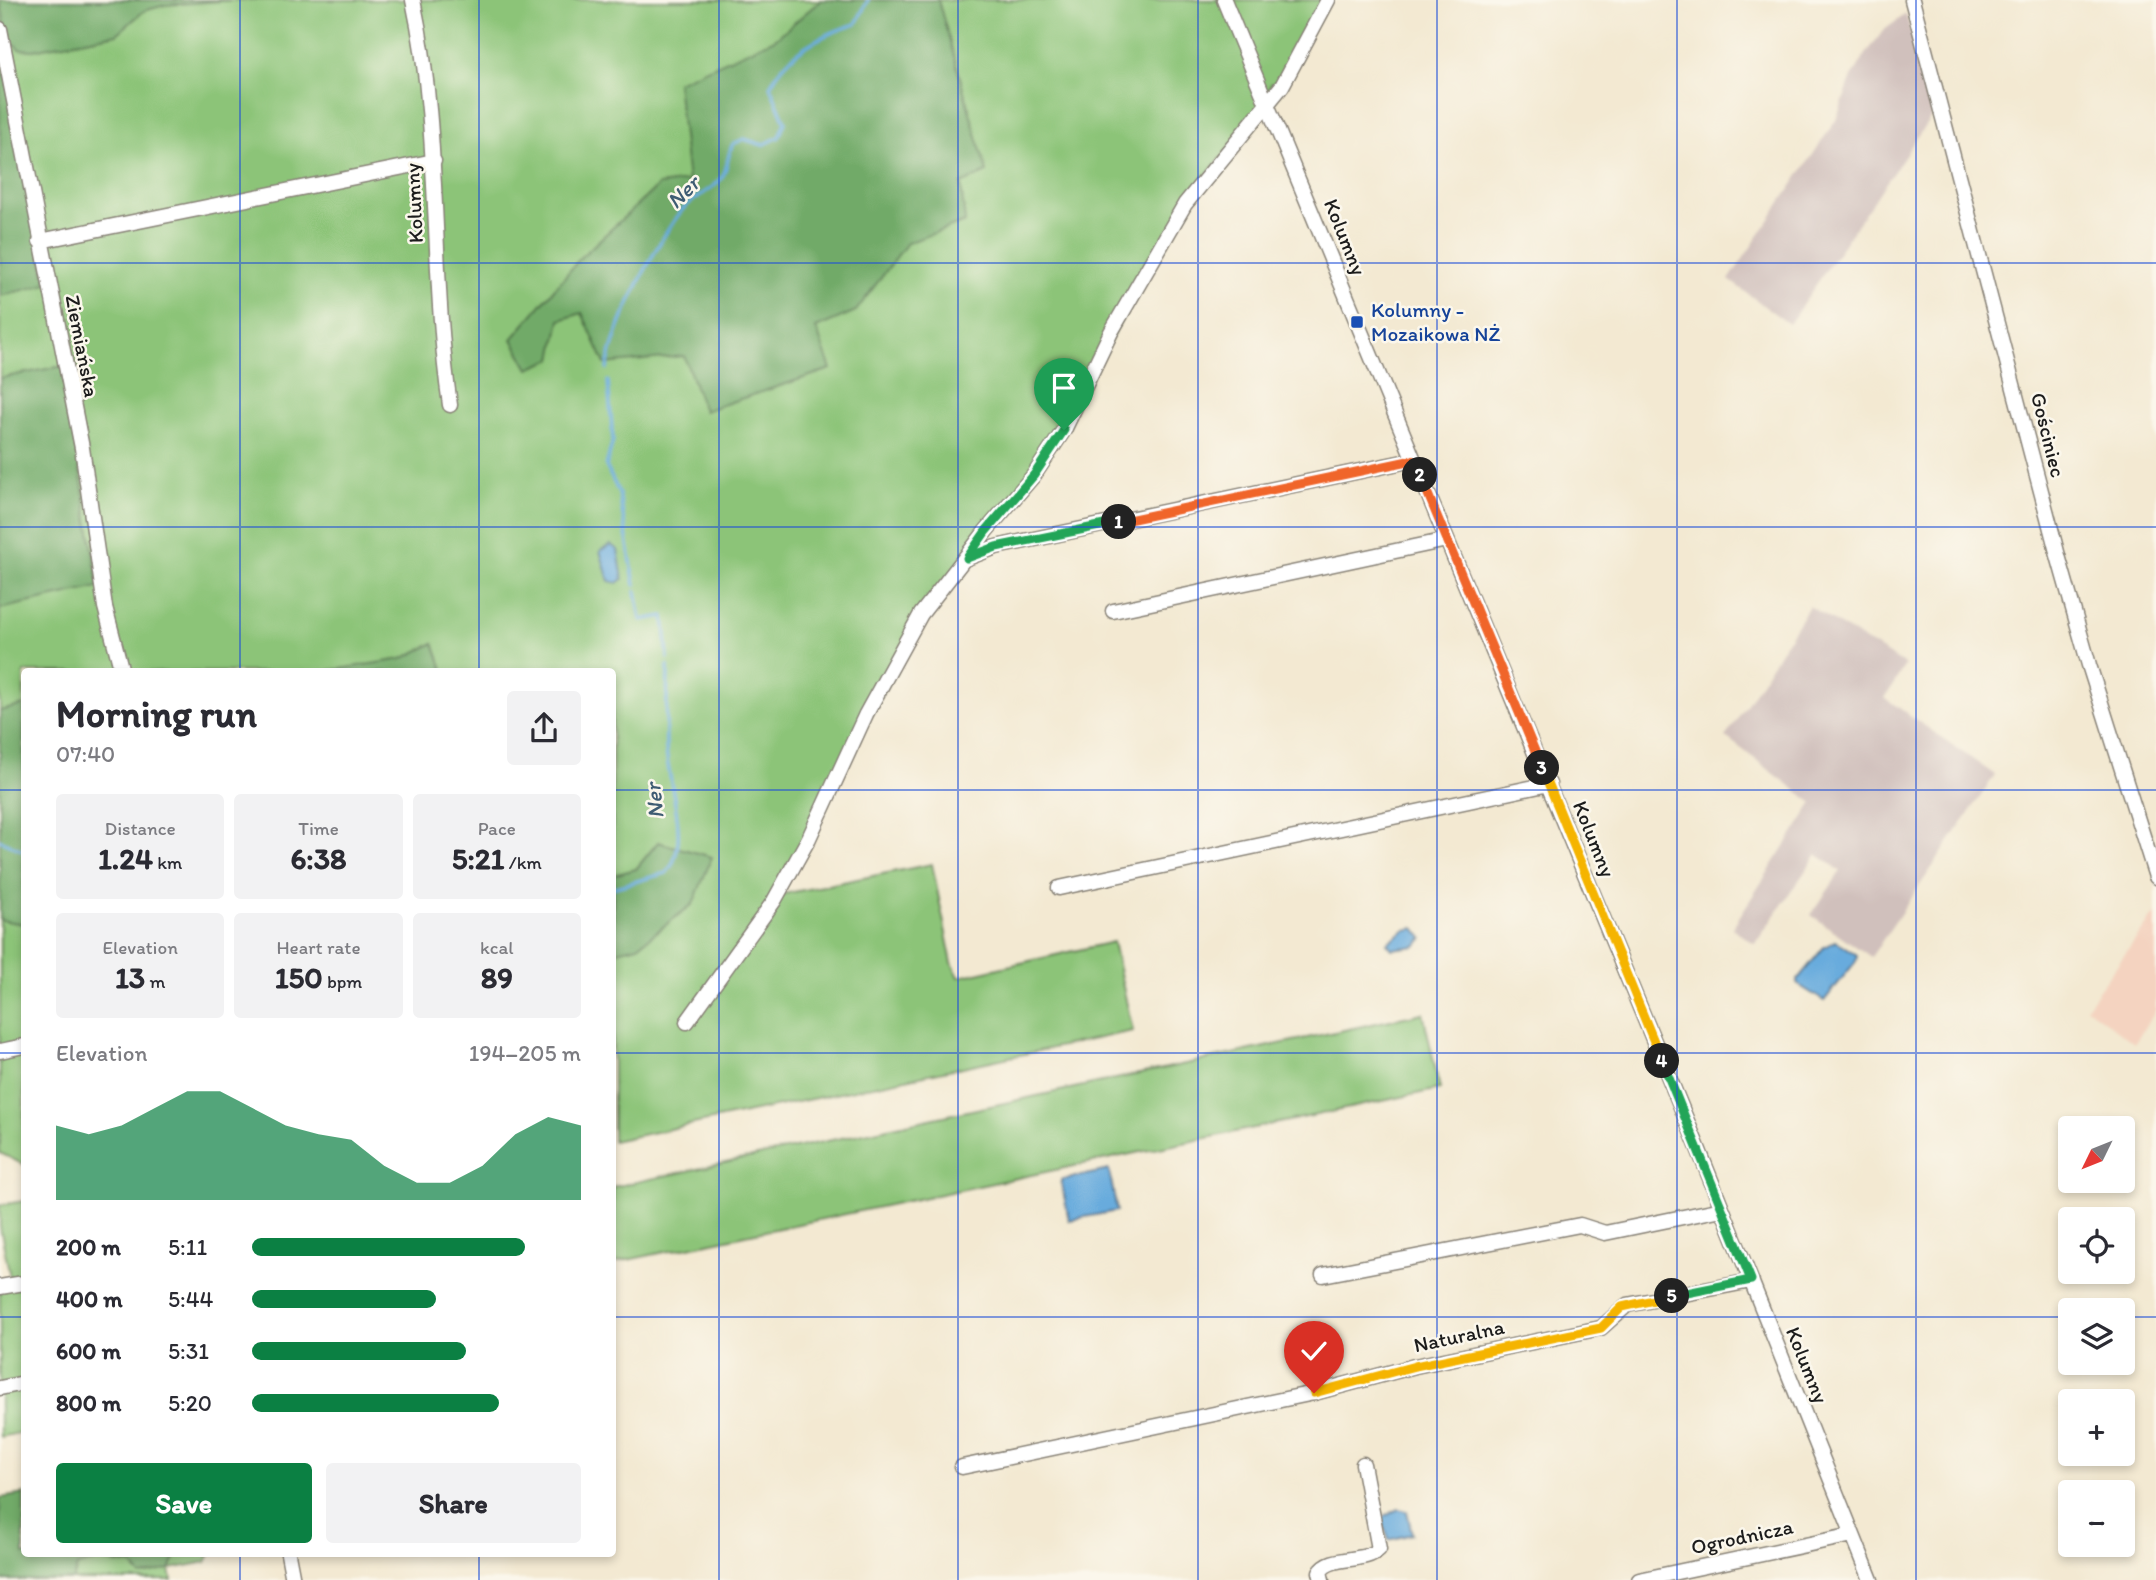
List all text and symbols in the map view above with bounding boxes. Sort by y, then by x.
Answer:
street label: Kolumny [399,162,428,244]
water label: Ner [660,167,708,215]
street label: Kolumny [1319,195,1372,279]
street label: Ziemiańska [60,293,105,399]
place label: Kolumny - Mozaikowa NŻ [1371,297,1500,346]
marker: Kolumny - Mozaikowa NŻ [1349,314,1365,330]
pin [1034,358,1094,430]
icon: arrive [1045,369,1083,407]
street label: Gościniec [2026,390,2071,480]
pin: 2 [1402,458,1438,492]
text: 2 [1415,463,1425,486]
pin: 1 [1102,504,1136,540]
text: 1 [1114,510,1123,533]
text: Morning run [56,691,257,737]
button: share [507,691,581,765]
text: 07:40 [56,740,115,768]
pin: 3 [1524,750,1560,786]
text: 3 [1536,756,1547,779]
water label: Ner [638,779,670,820]
street label: Kolumny [1568,797,1621,881]
text: Distance [105,817,176,840]
text: Time [298,817,339,840]
text: Pace [478,817,516,840]
text: 1.24 [98,840,153,877]
text: 6:38 [290,840,347,877]
text: 5:21 [452,840,505,877]
text: km [153,851,182,874]
text: /km [505,851,542,874]
text: Elevation [102,936,178,959]
text: Heart rate [276,936,361,959]
text: kcal [480,936,514,959]
text: 13 [115,959,145,996]
text: 150 [275,959,323,996]
text: 89 [481,959,513,996]
text: m [145,970,165,993]
text: bpm [323,970,362,993]
text: Elevation [56,1039,147,1067]
text: 194–205 m [469,1039,581,1067]
pin: 4 [1644,1044,1680,1078]
text: 4 [1656,1049,1667,1072]
north arrow [2058,1116,2135,1194]
map controls [2058,1116,2135,1557]
button: locate [2058,1207,2135,1284]
text: 200 m [56,1233,121,1261]
text: 5:11 [168,1233,207,1261]
pin: 5 [1654,1278,1690,1314]
text: 5 [1667,1284,1676,1307]
text: 400 m [56,1285,123,1313]
text: 5:44 [168,1285,213,1313]
button: layers [2058,1298,2135,1375]
street label: Naturalna [1411,1314,1507,1357]
pin [1284,1321,1344,1393]
street label: Kolumny [1781,1323,1834,1407]
icon: check [1295,1332,1333,1370]
text: 600 m [56,1337,121,1365]
text: 5:31 [168,1337,209,1365]
text: 800 m [56,1389,121,1417]
text: 5:20 [168,1389,212,1417]
button: + [2058,1389,2135,1466]
button: Save [56,1463,312,1543]
button: Share [326,1463,581,1543]
button: − [2058,1480,2135,1557]
street label: Ogrodnicza [1689,1514,1795,1560]

